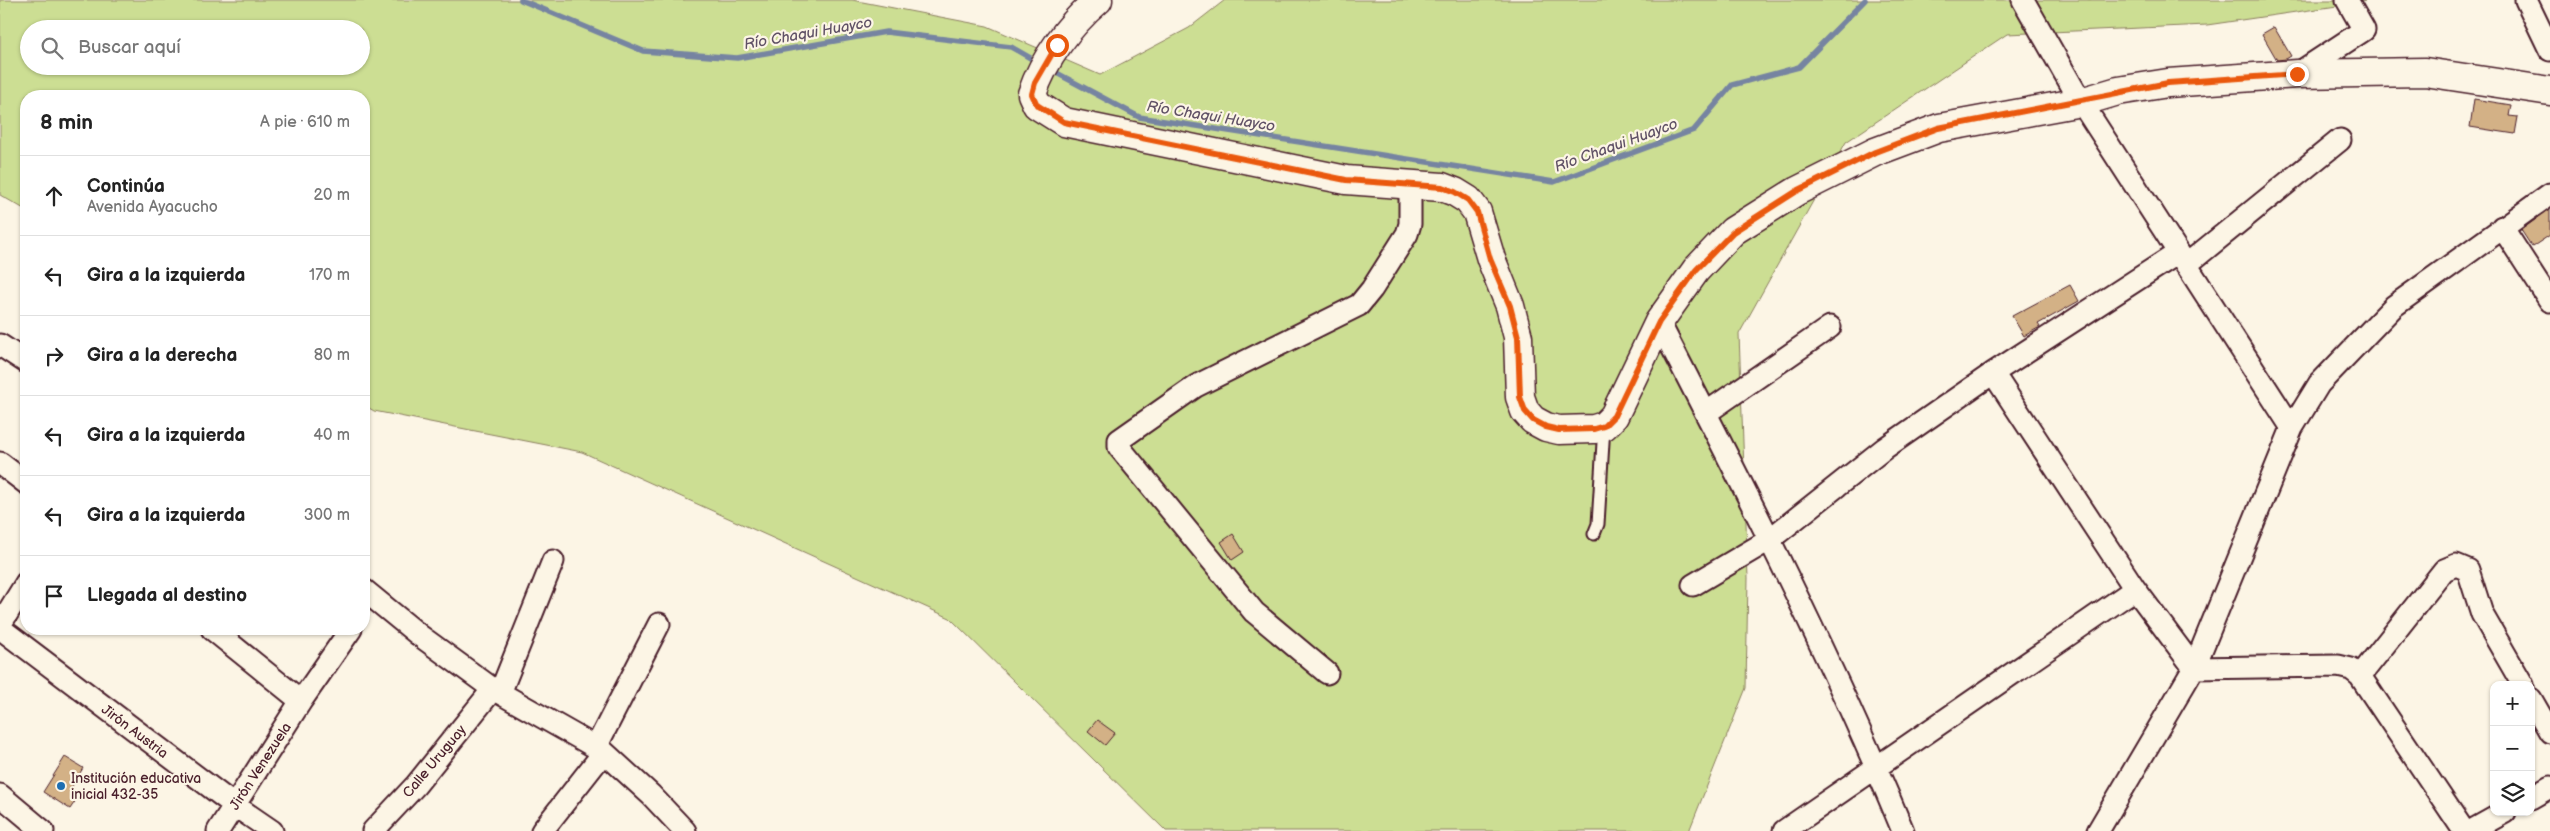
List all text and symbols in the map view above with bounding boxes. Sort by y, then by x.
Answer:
water label: Río Chaqui Huayco [743,13,874,54]
search box [20,20,370,75]
icon: search [38,34,66,62]
route start [1046,34,1069,57]
text: Buscar aquí [78,36,181,59]
route end [2286,63,2309,86]
water label: Río Chaqui Huayco [1145,97,1277,136]
text: 8 min [40,110,93,135]
text: A pie · 610 m [260,113,350,132]
water label: Río Chaqui Huayco [1552,114,1681,177]
text: Continúa [87,175,165,198]
icon: ahead [40,182,68,210]
text: 20 m [314,186,350,205]
text: Avenida Ayacucho [87,198,218,217]
icon: left [40,262,68,290]
text: Gira a la izquierda [87,264,245,287]
text: 170 m [309,266,350,285]
icon: right [40,342,68,370]
text: Gira a la derecha [87,344,237,367]
text: 80 m [314,346,350,365]
icon: left [40,422,68,450]
text: Gira a la izquierda [87,424,245,447]
text: 40 m [313,426,350,445]
icon: left [40,502,68,530]
text: Gira a la izquierda [87,504,245,527]
text: 300 m [304,506,350,525]
icon: arrive [40,582,68,610]
text: Llegada al destino [87,584,247,607]
map controls [2490,681,2535,816]
button: + [2490,681,2535,726]
street label: Jirón Austria [98,701,171,762]
street label: Jirón Venezuela [226,719,295,813]
street label: Calle Uruguay [399,721,470,801]
button: − [2490,726,2535,771]
place label: Institución educativa inicial 432-35 [71,770,201,803]
button: layers [2490,771,2535,816]
marker: Institución educativa inicial 432-35 [55,780,67,792]

